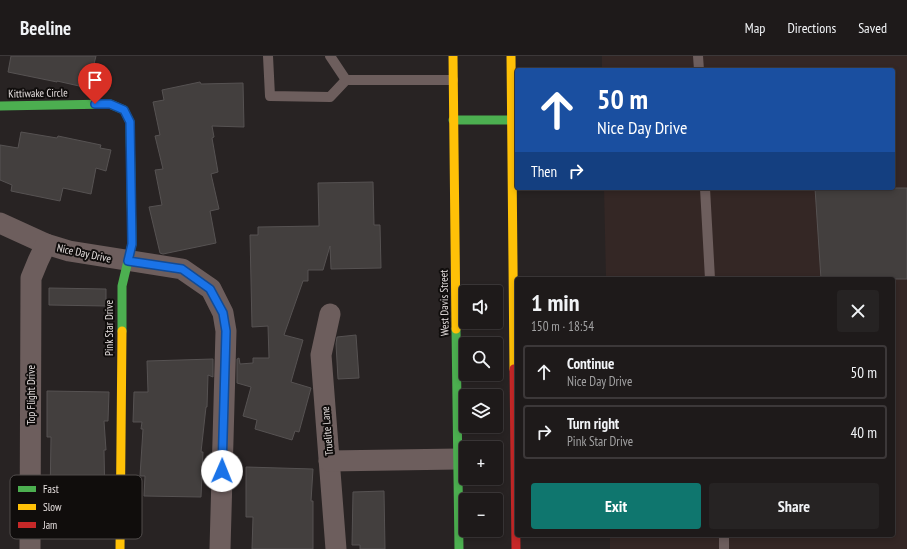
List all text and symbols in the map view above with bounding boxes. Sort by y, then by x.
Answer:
text: Beeline [20,16,71,40]
text: Map [745,19,765,37]
text: Directions [787,19,836,37]
text: Saved [858,19,887,37]
pin [78,63,112,104]
icon: arrive [84,69,106,91]
text: 50 m [597,80,648,117]
icon: ahead [531,84,583,136]
street label: Kittiwake Circle [8,85,68,101]
text: Nice Day Drive [597,116,687,139]
icon: right [565,160,587,182]
text: Then [531,162,557,181]
street label: Nice Day Drive [56,240,113,266]
street label: West Davis Street [436,270,452,336]
map controls [459,285,503,537]
button: sound [459,285,503,329]
text: 1 min [531,287,579,318]
button: close [837,290,879,332]
street label: Pink Star Drive [102,300,116,356]
text: 150 m · 18:54 [531,318,594,335]
button: search [459,337,503,381]
text: Continue [567,354,614,373]
icon: ahead [533,361,555,383]
text: 50 m [851,363,877,382]
street label: Top Flight Drive [24,365,38,425]
text: Nice Day Drive [567,373,632,390]
button: layers [459,389,503,433]
street label: Truelite Lane [318,405,336,456]
text: Turn right [567,414,619,433]
icon: right [533,421,555,443]
text: 40 m [851,423,877,442]
text: Pink Star Drive [567,433,633,450]
button: + [459,441,503,485]
position arrow [201,450,243,492]
legend [10,475,142,539]
text: Fast [43,482,59,496]
button: Exit [531,483,701,529]
button: Share [709,483,879,529]
button: − [459,493,503,537]
text: Slow [43,500,62,514]
text: Jam [42,518,57,532]

